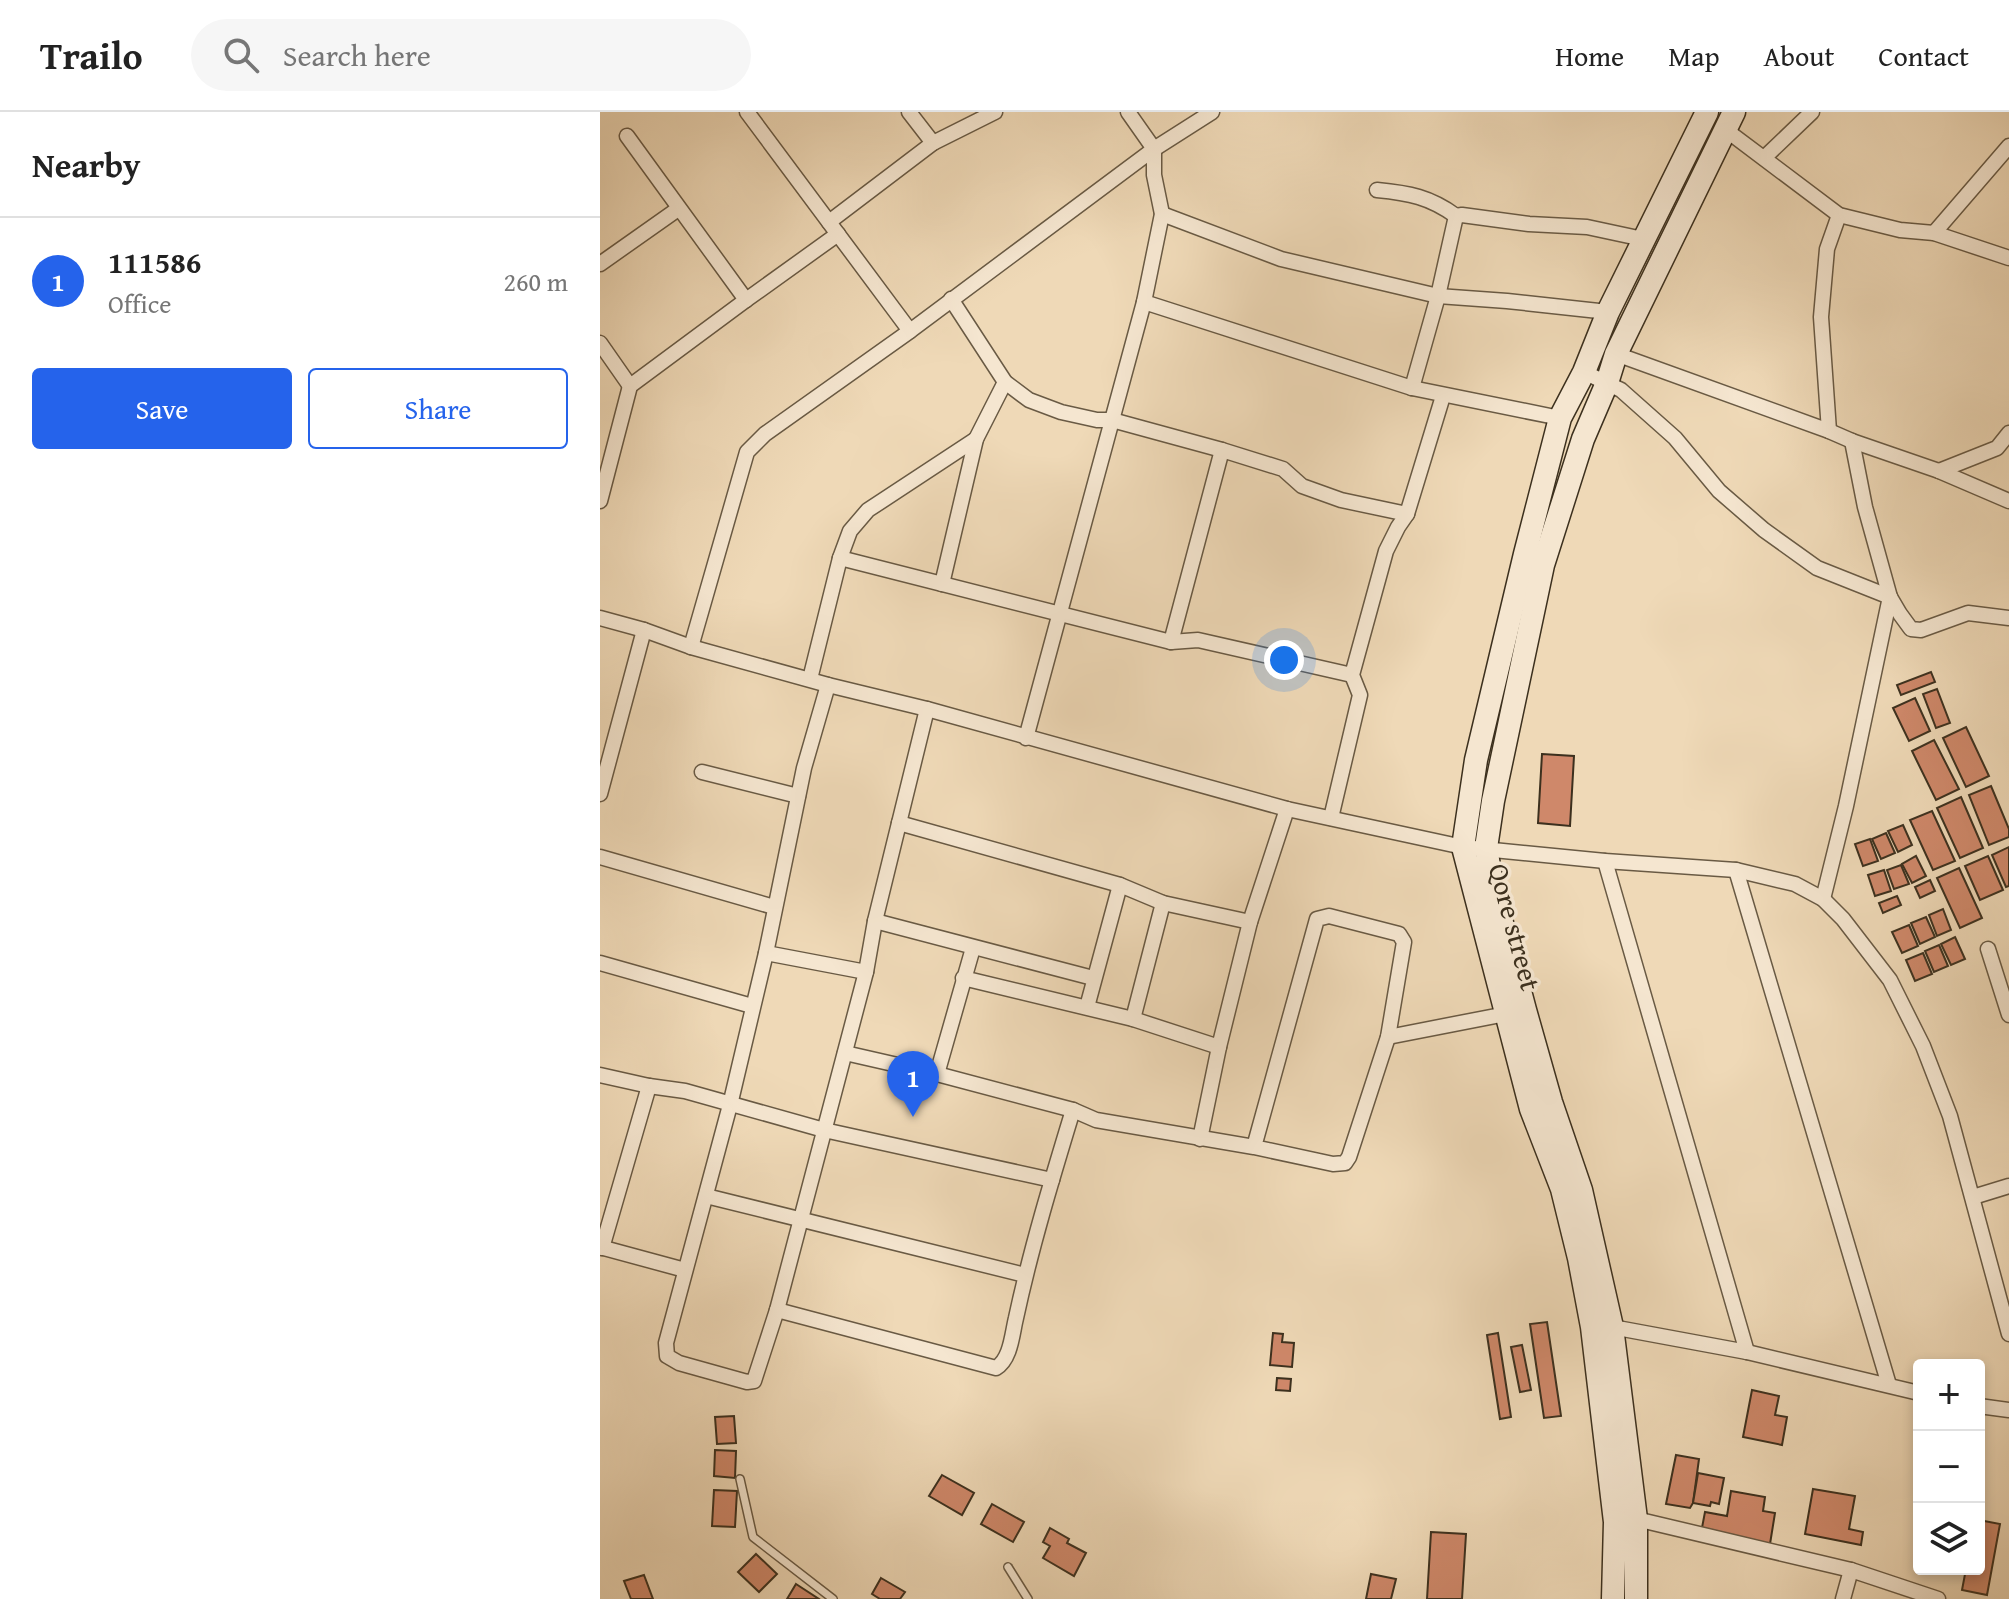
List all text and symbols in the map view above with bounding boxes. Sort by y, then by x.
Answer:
search box [191,19,751,91]
text: Trailo [40,27,143,83]
icon: search [219,33,263,77]
text: Search here [283,33,431,77]
text: Home [1555,35,1624,76]
text: Map [1668,35,1720,76]
text: About [1764,35,1834,76]
text: Contact [1878,35,1969,76]
text: Nearby [32,140,141,189]
text: 111586 [108,240,201,284]
text: 1 [51,262,65,301]
text: 260 m [503,262,568,301]
text: Office [108,284,172,323]
button: Save [32,368,292,449]
button: Share [308,368,568,449]
your location [1264,640,1304,680]
street label: Qore street [1479,859,1552,995]
pin: 1 [887,1051,939,1117]
map controls [1913,1359,1985,1575]
button: + [1913,1359,1985,1431]
button: − [1913,1431,1985,1503]
button: layers [1913,1503,1985,1575]

